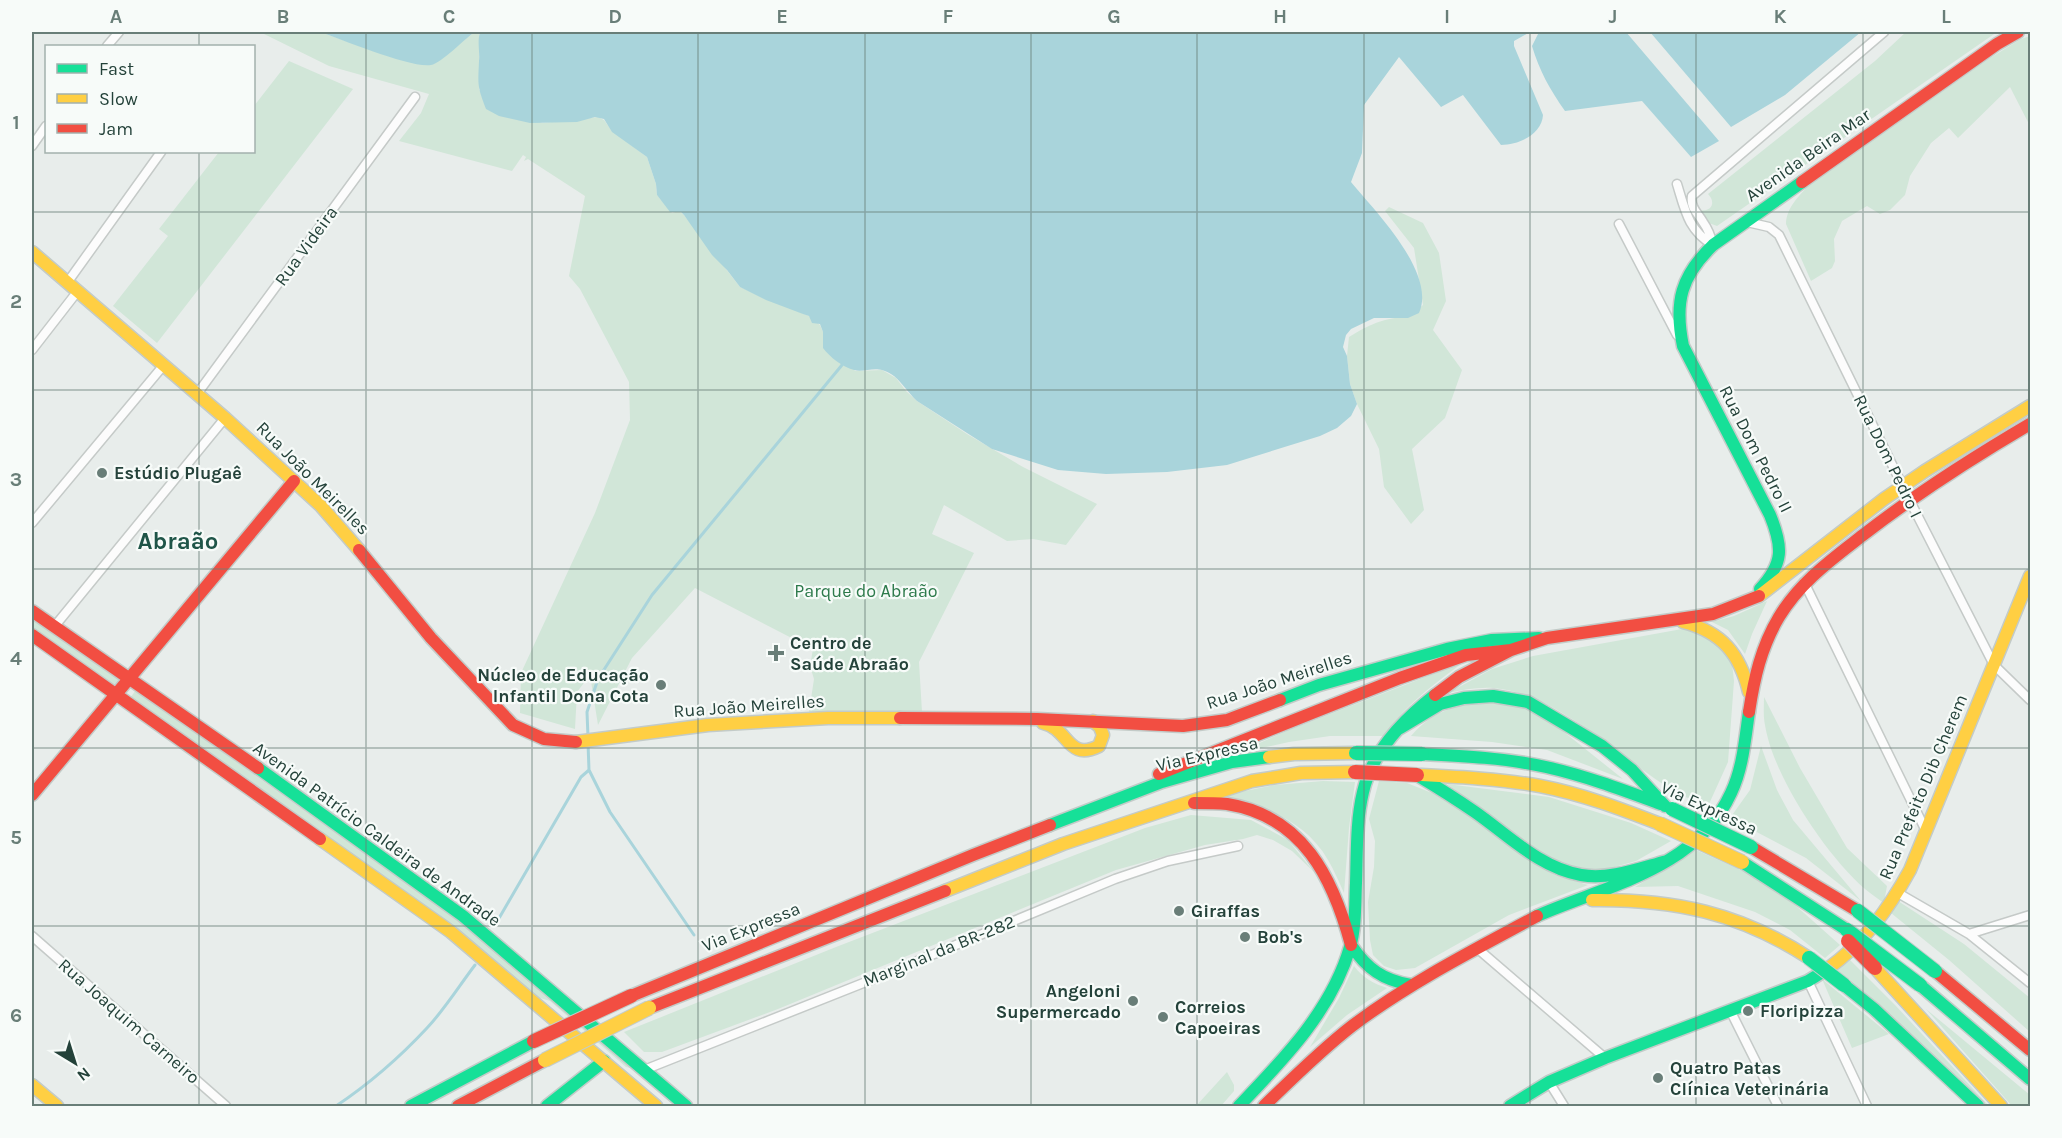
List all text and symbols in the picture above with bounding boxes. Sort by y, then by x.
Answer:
text: A [110,5,123,28]
text: B [277,5,289,28]
text: C [443,5,455,28]
text: D [608,5,622,28]
text: E [776,5,788,28]
text: F [943,5,954,28]
text: G [1107,5,1121,28]
text: H [1273,5,1287,28]
text: I [1444,5,1450,28]
text: J [1609,5,1617,28]
text: K [1773,5,1787,28]
text: L [1941,5,1951,28]
legend [45,45,255,153]
text: Fast [99,58,134,80]
text: Slow [99,88,138,110]
street label: Avenida Beira Mar [1741,103,1875,206]
text: 1 [12,111,20,134]
text: Jam [99,118,133,140]
street label: Rua Videira [270,202,342,290]
text: 2 [10,290,22,313]
street label: Rua Dom Pedro II [1715,382,1797,516]
street label: Rua Dom Pedro I [1849,391,1927,521]
street label: Rua João Meirelles [252,417,374,539]
place label: Estúdio Plugaê [114,462,242,484]
marker: Estúdio Plugaê [95,466,109,480]
text: 3 [10,468,22,491]
district label: Abraão [138,527,218,555]
park label: Parque do Abraão [794,580,938,602]
place label: Centro de Saúde Abraão [790,632,909,675]
marker: Centro de Saúde Abraão [767,644,785,662]
street label: Rua João Meirelles [1203,646,1355,714]
text: 4 [10,647,22,670]
place label: Núcleo de Educação Infantil Dona Cota [477,664,649,707]
marker: Núcleo de Educação Infantil Dona Cota [654,678,668,692]
street label: Rua João Meirelles [673,690,825,722]
street label: Rua Prefeito Dib Cherem [1874,691,1972,883]
street label: Via Expressa [1154,732,1260,776]
street label: Avenida Patrício Caldeira de Andrade [249,737,505,931]
street label: Via Expressa [1657,776,1761,840]
text: 5 [10,826,22,849]
street label: Via Expressa [699,897,803,957]
place label: Giraffas [1191,900,1260,922]
marker: Giraffas [1172,904,1186,918]
street label: Marginal da BR-282 [860,910,1018,992]
place label: Bob's [1257,926,1303,948]
marker: Bob's [1238,930,1252,944]
street label: Rua Joaquim Carneiro [54,954,204,1088]
place label: Angeloni Supermercado [996,980,1121,1023]
marker: Angeloni Supermercado [1126,994,1140,1008]
place label: Correios Capoeiras [1175,996,1261,1039]
place label: Floripizza [1760,1000,1844,1022]
text: 6 [10,1004,22,1027]
marker: Floripizza [1741,1004,1755,1018]
marker: Correios Capoeiras [1156,1010,1170,1024]
north arrow [45,1033,105,1093]
place label: Quatro Patas Clínica Veterinária [1670,1057,1829,1100]
text: N [74,1063,94,1085]
marker: Quatro Patas Clínica Veterinária [1651,1071,1665,1085]

